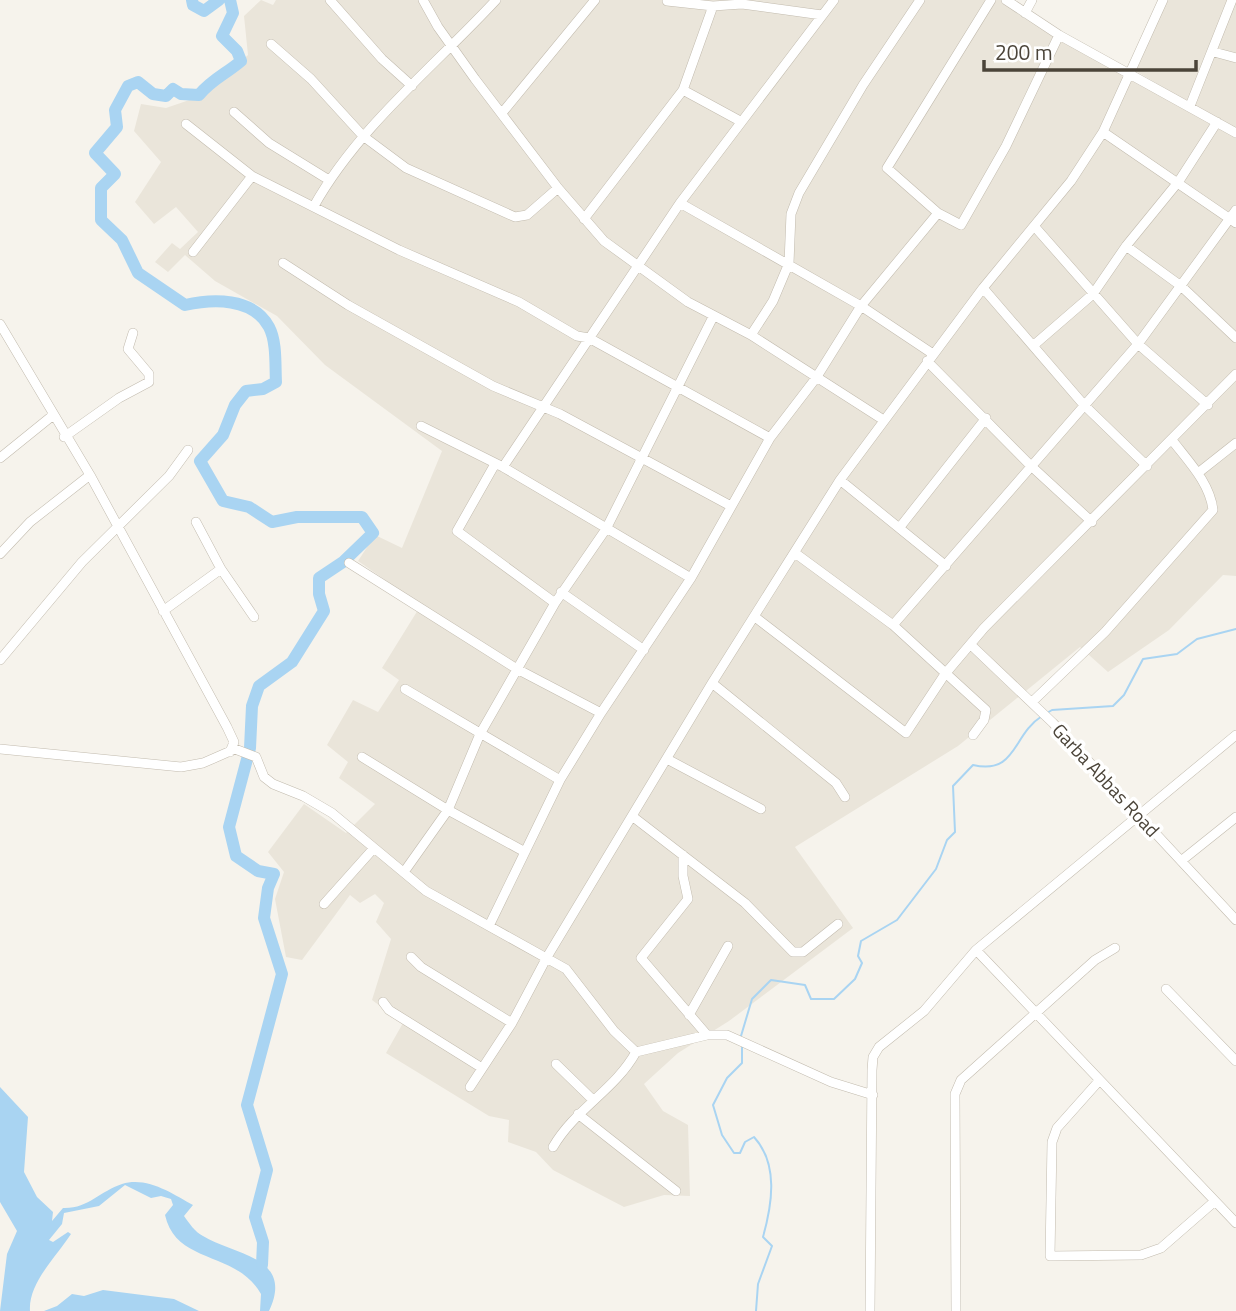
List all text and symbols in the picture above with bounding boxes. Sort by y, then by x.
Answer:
scale bar [984,28,1196,72]
text: 200 m [995,36,1052,68]
street label: Garba Abbas Road [1046,716,1167,843]

